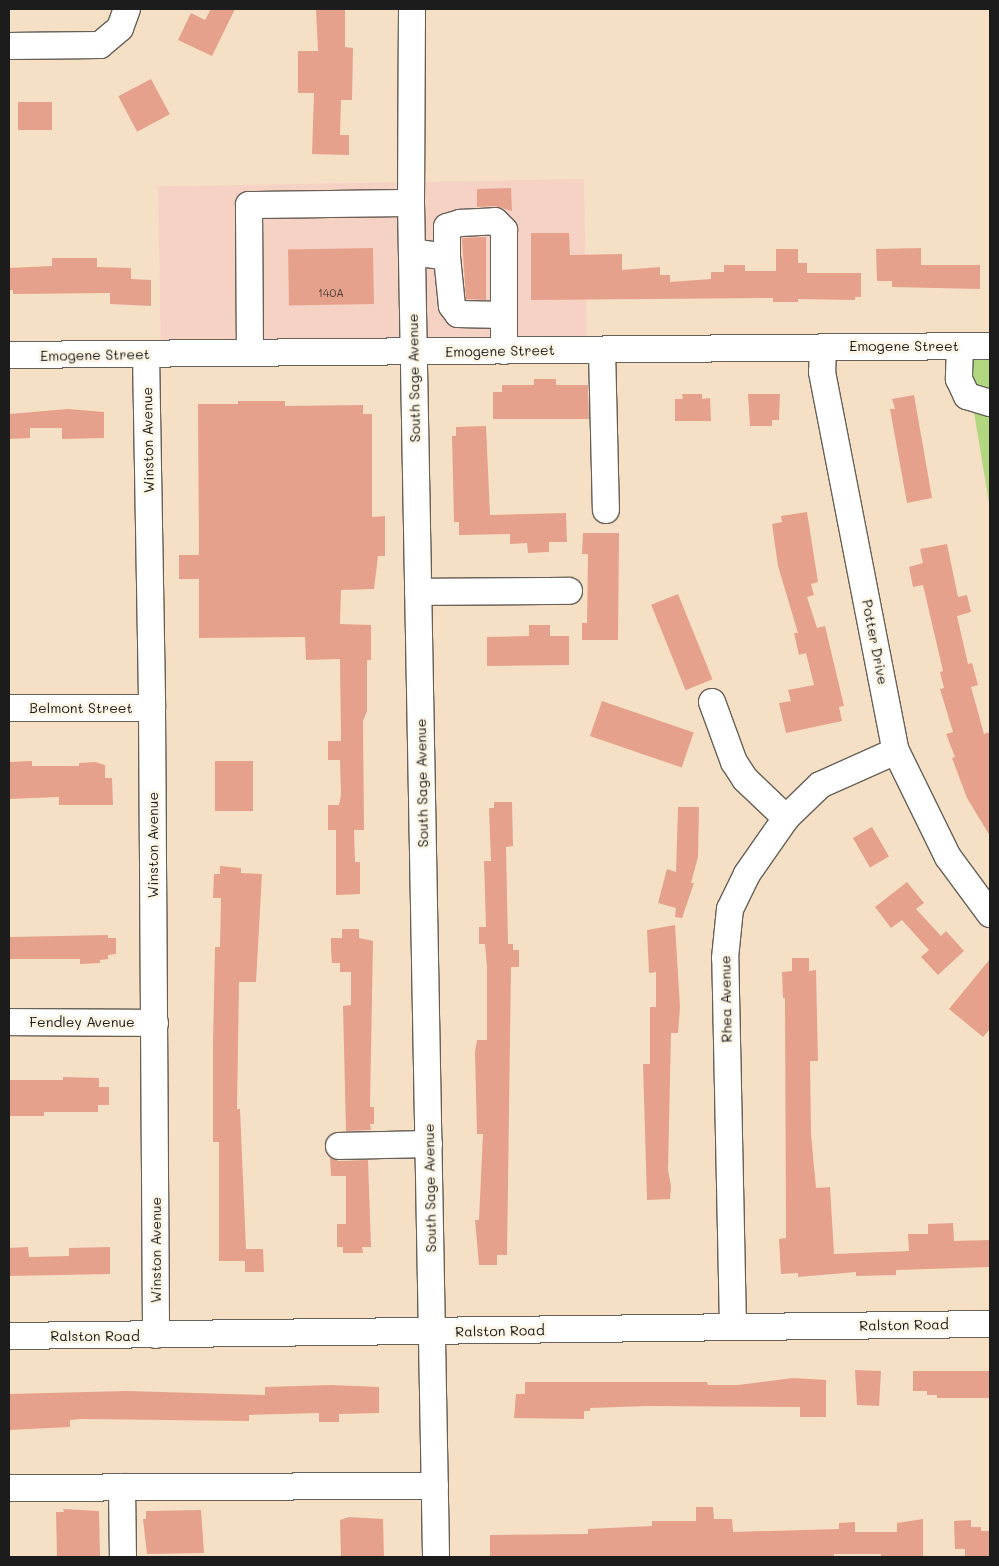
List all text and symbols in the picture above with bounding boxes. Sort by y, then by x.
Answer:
house number: 140A [318,286,344,300]
street label: South Sage Avenue [404,314,424,442]
street label: Emogene Street [849,338,959,354]
street label: Emogene Street [445,342,555,360]
street label: Emogene Street [40,346,150,364]
street label: Winston Avenue [139,387,157,493]
street label: Potter Drive [859,598,891,686]
street label: Belmont Street [29,700,133,716]
street label: South Sage Avenue [412,719,432,847]
street label: Winston Avenue [145,792,161,898]
street label: Rhea Avenue [717,955,735,1043]
street label: Fendley Avenue [29,1014,135,1030]
street label: South Sage Avenue [420,1124,440,1252]
street label: Winston Avenue [148,1197,164,1303]
street label: Ralston Road [859,1316,949,1334]
street label: Ralston Road [455,1322,545,1340]
street label: Ralston Road [50,1328,140,1344]

